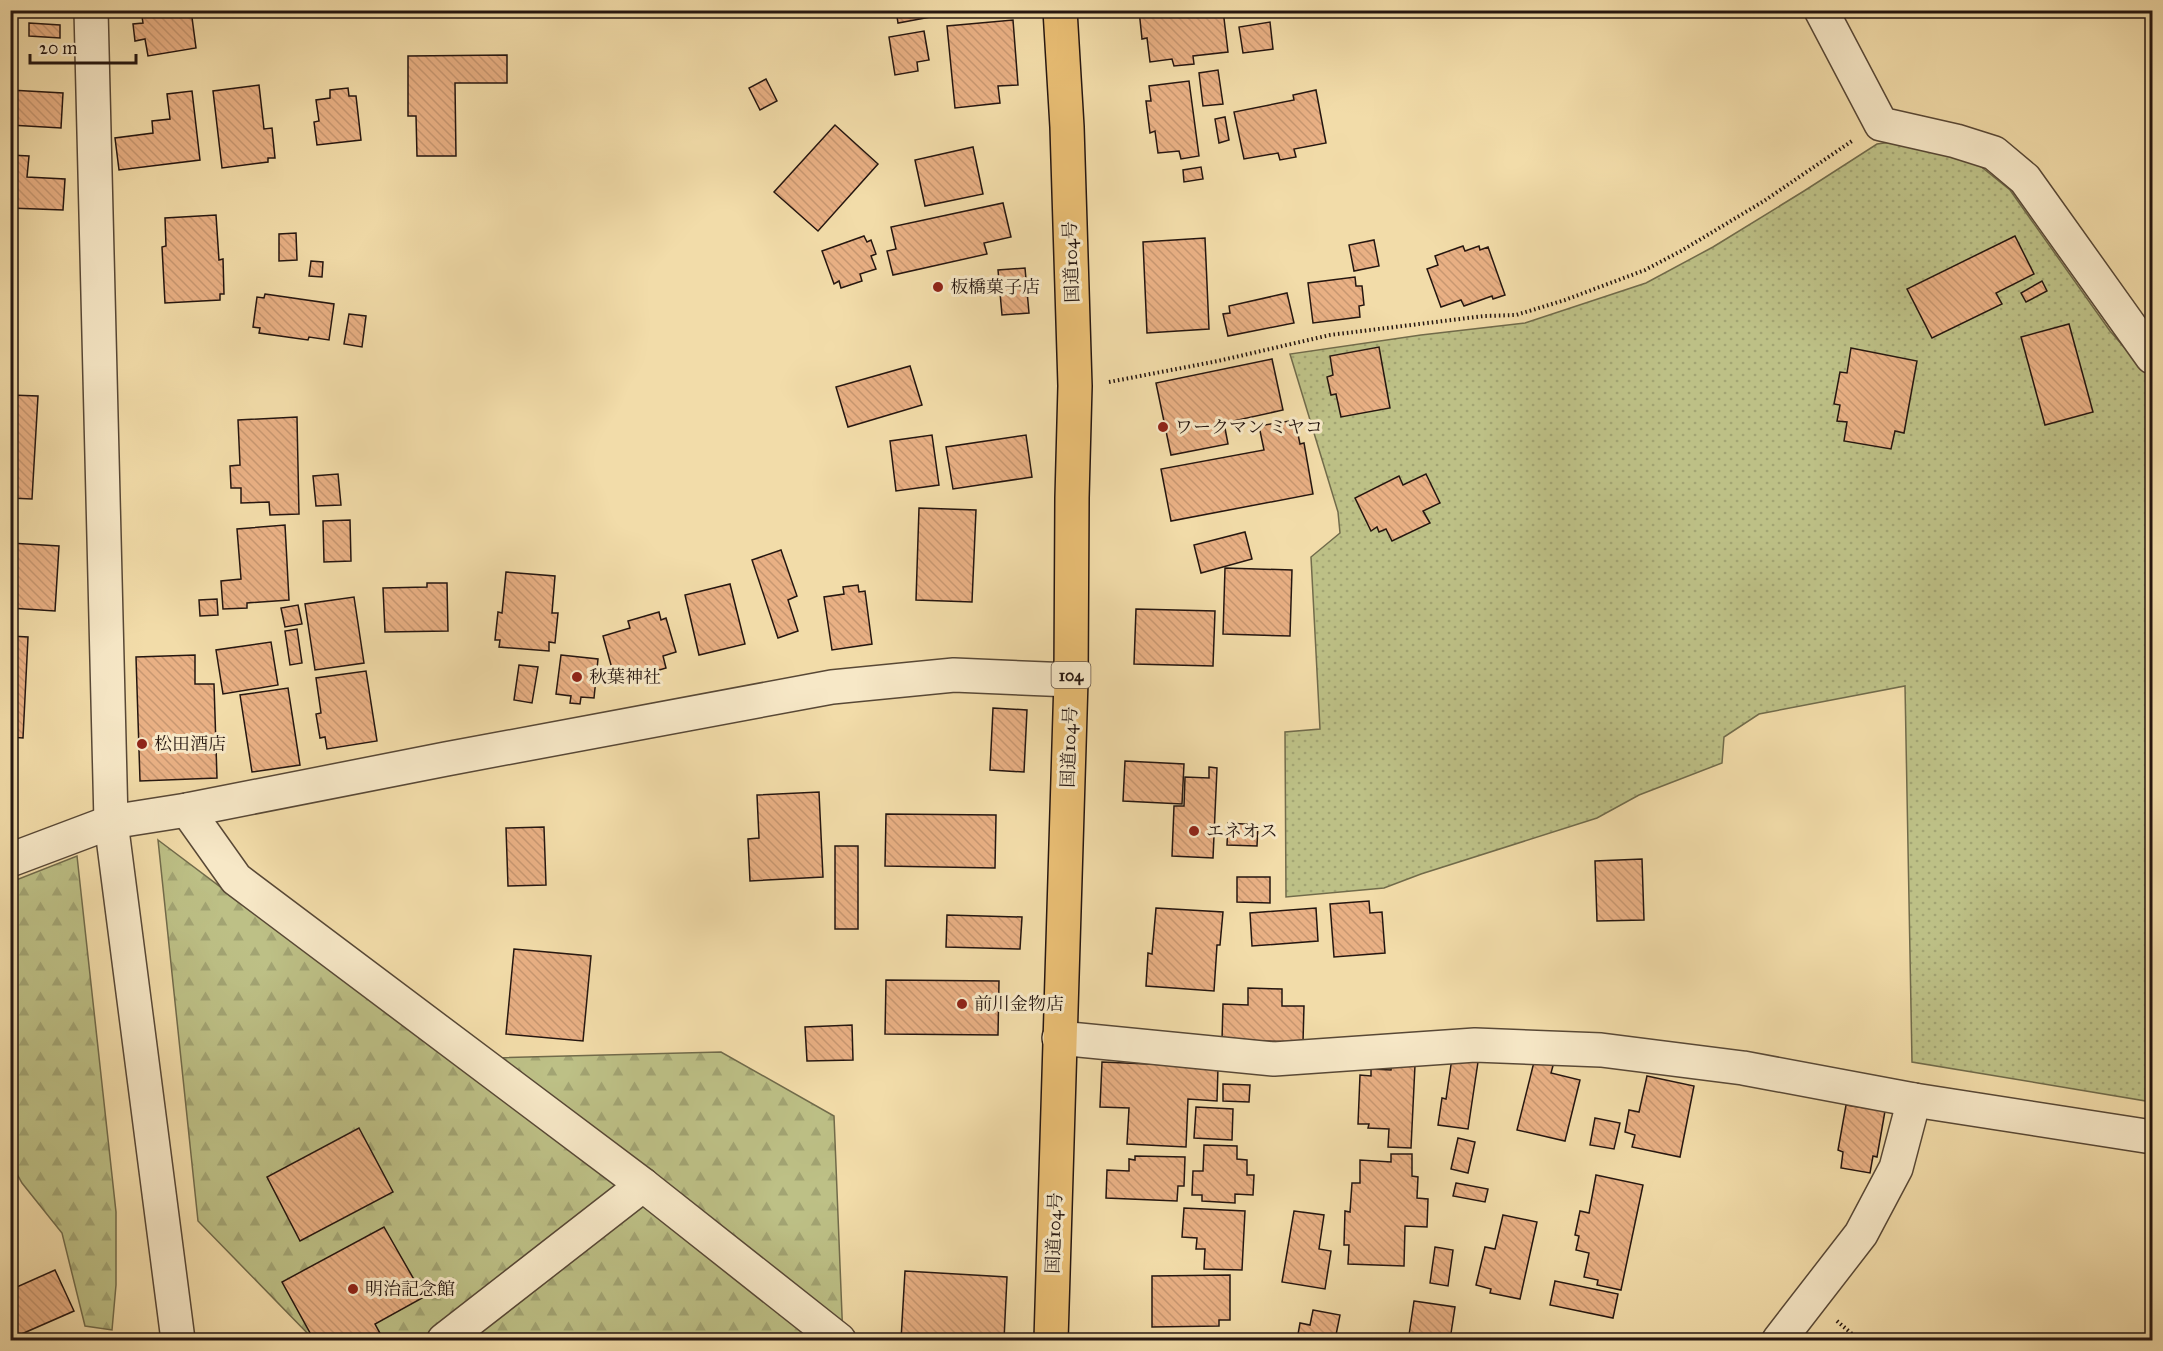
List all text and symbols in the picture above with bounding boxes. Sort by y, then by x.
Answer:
scale bar [30,27,136,65]
text: 20 m [39,37,77,59]
street label: 国道104号 [1059,221,1083,303]
place label: 板橋菓子店 [950,276,1040,298]
marker: 板橋菓子店 [931,280,945,294]
place label: ワークマン ミヤコ [1175,416,1323,438]
marker: ワークマン ミヤコ [1156,420,1170,434]
road number: 104 [1052,662,1090,688]
place label: 秋葉神社 [589,666,661,688]
marker: 秋葉神社 [570,670,584,684]
street label: 国道104号 [1057,706,1081,788]
place label: 松田酒店 [154,733,226,755]
marker: 松田酒店 [135,737,149,751]
place label: エネオス [1206,820,1278,842]
marker: エネオス [1187,824,1201,838]
place label: 前川金物店 [974,993,1064,1015]
marker: 前川金物店 [955,997,969,1011]
street label: 国道104号 [1042,1192,1066,1274]
place label: 明治記念館 [365,1278,455,1300]
marker: 明治記念館 [346,1282,360,1296]

